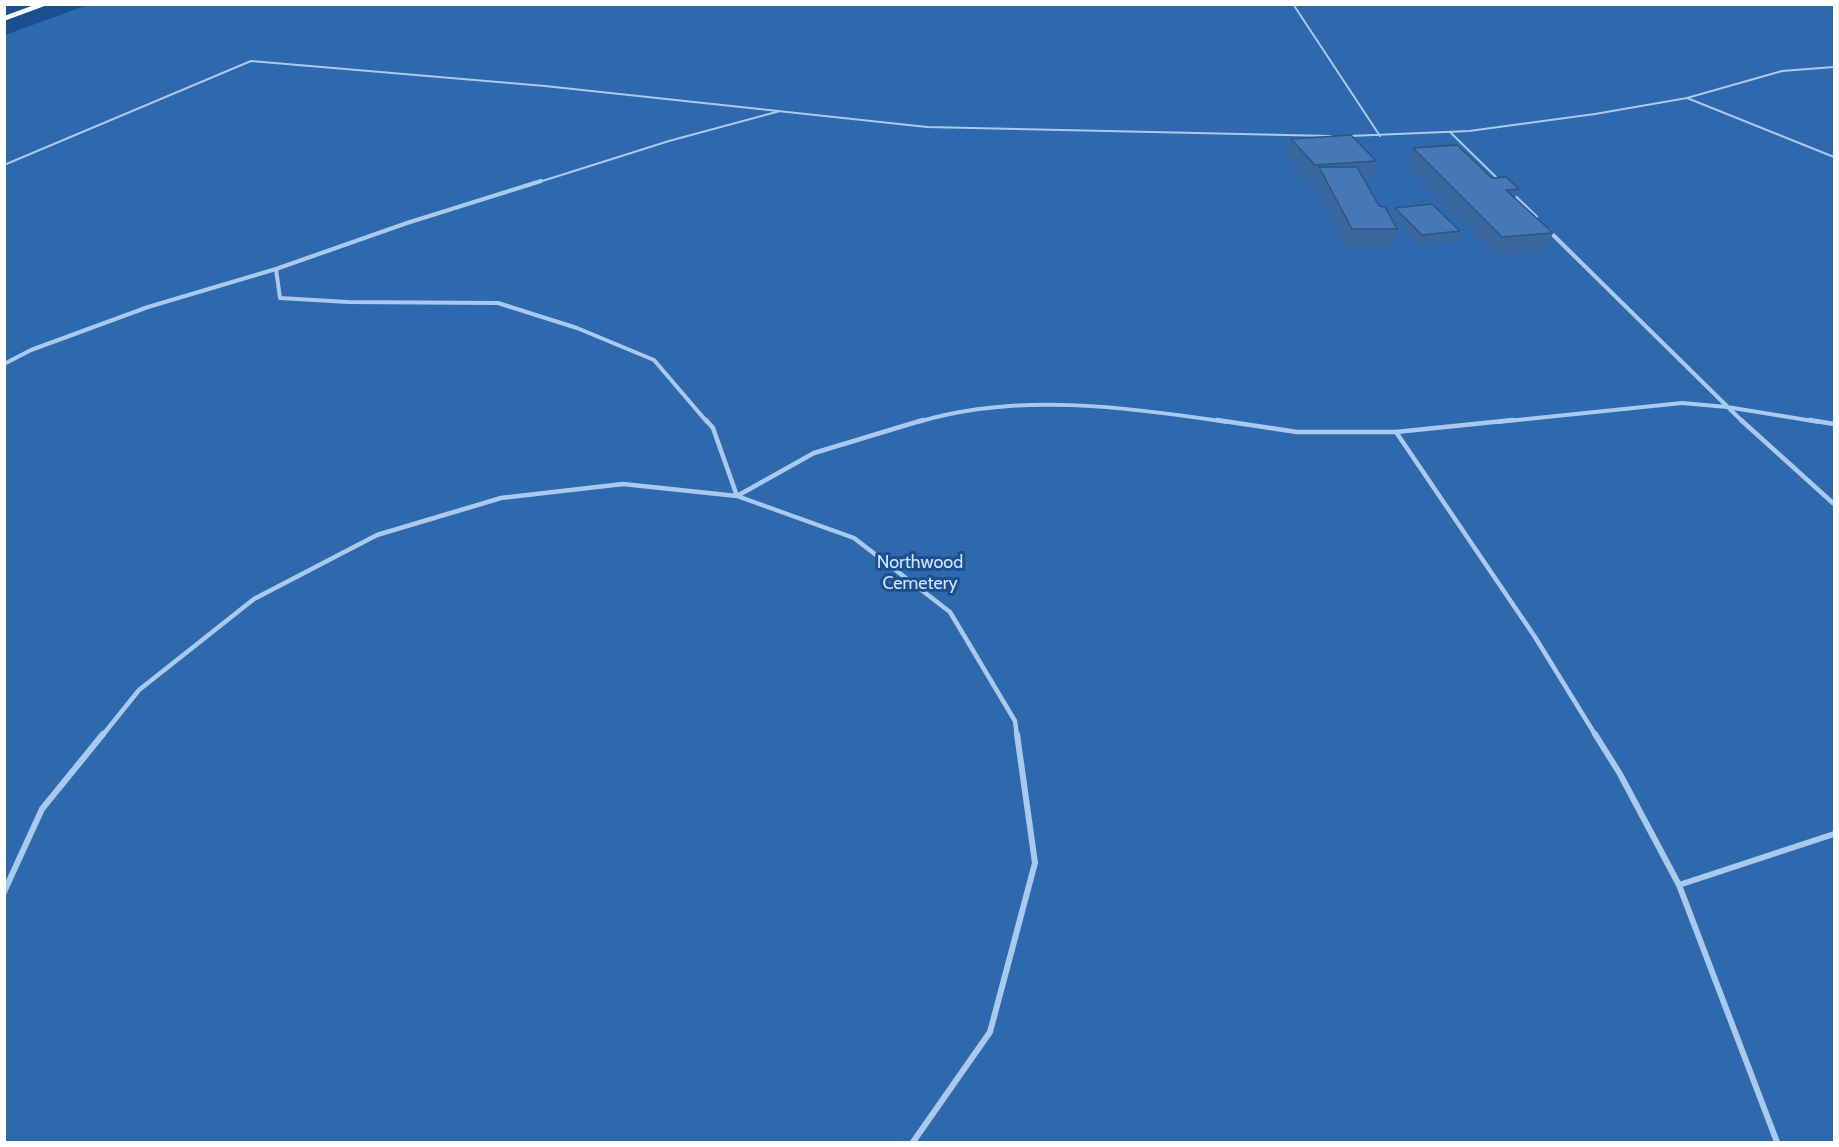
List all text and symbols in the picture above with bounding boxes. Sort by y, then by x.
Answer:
park label: Northwood Cemetery [877,552,963,594]

